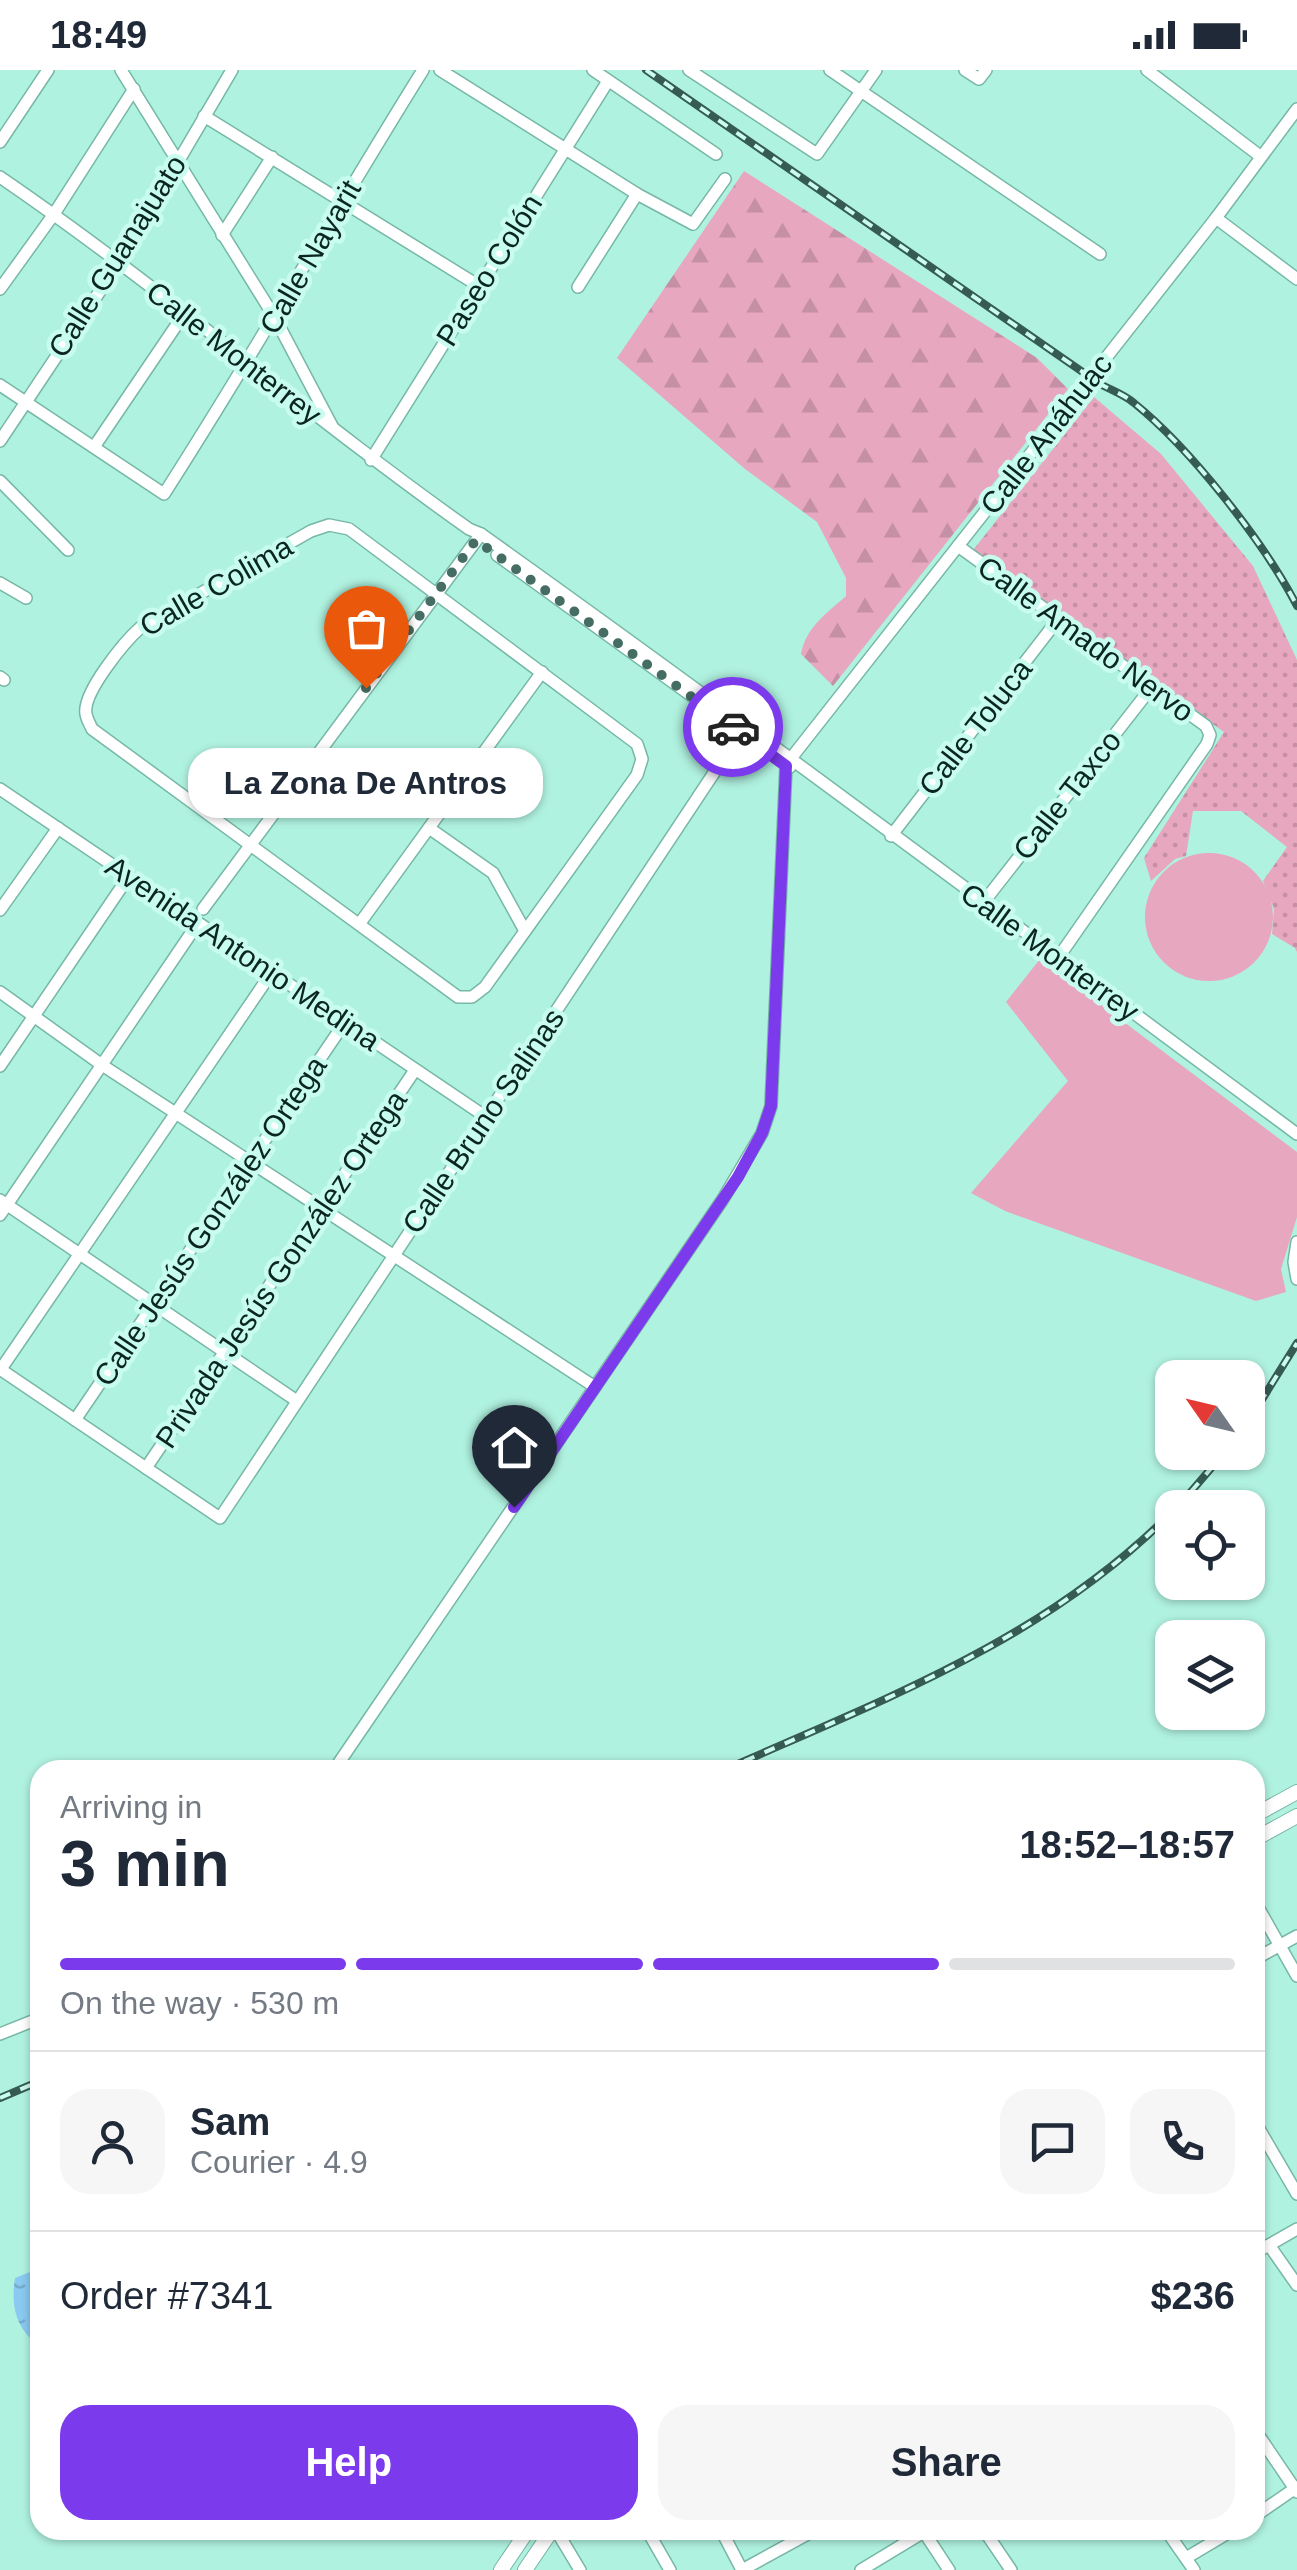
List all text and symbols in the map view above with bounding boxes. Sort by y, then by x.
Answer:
text: 18:49 [50,14,147,56]
street label: Calle Guanajuato [42,149,192,363]
street label: Calle Nayarit [253,174,368,340]
street label: Paseo Colón [429,188,549,352]
street label: Calle Monterrey [140,275,328,431]
street label: Calle Anáhuac [973,348,1119,520]
street label: Calle Colima [134,529,298,643]
street label: Calle Amado Nervo [972,550,1200,728]
pin [324,586,409,689]
icon: bag [339,601,394,656]
street label: Calle Toluca [912,652,1038,801]
courier [683,677,783,777]
icon: car [706,700,761,755]
street label: Calle Taxco [1006,724,1128,866]
callout: La Zona De Antros [188,748,544,818]
text: La Zona De Antros [224,765,507,801]
street label: Avenida Antonio Medina [100,849,386,1057]
street label: Calle Monterrey [955,876,1145,1028]
street label: Calle Bruno Salinas [396,1003,570,1239]
street label: Calle Jesús González Ortega [87,1050,333,1392]
street label: Privada Jesús González Ortega [149,1084,413,1454]
north arrow [1155,1360,1265,1470]
map controls [1155,1360,1265,1730]
pin [472,1405,557,1508]
icon: home [487,1420,542,1475]
button: locate [1155,1490,1265,1600]
button: layers [1155,1620,1265,1730]
text: Arriving in [60,1789,202,1825]
text: 18:52–18:57 [1019,1824,1235,1866]
text: 3 min [60,1827,230,1900]
text: On the way · 530 m [60,1985,339,2021]
button: person [60,2089,165,2194]
button: chat [1000,2089,1105,2194]
button: phone [1130,2089,1235,2194]
text: Sam [190,2101,270,2143]
text: Courier · 4.9 [190,2144,368,2180]
text: Order #7341 [60,2275,273,2317]
text: $236 [1150,2275,1235,2317]
button: Help [60,2405,638,2520]
button: Share [658,2405,1235,2520]

